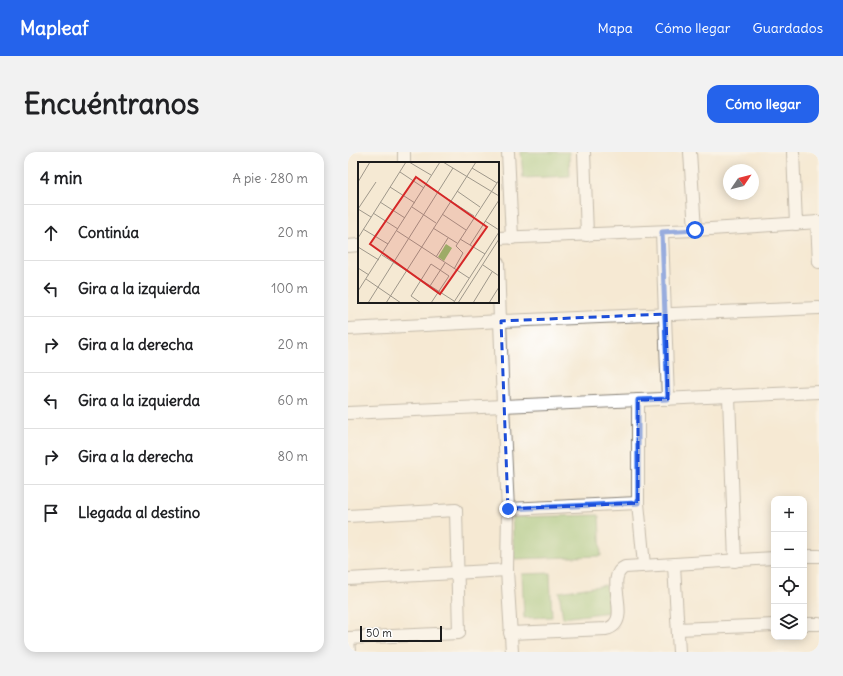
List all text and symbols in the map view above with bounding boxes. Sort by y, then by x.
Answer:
text: Mapleaf [20,16,89,40]
text: Mapa [598,19,633,37]
text: Cómo llegar [655,19,731,37]
text: Guardados [753,19,823,37]
button: Cómo llegar [707,85,819,123]
text: Encuéntranos [24,86,199,122]
inset map [358,162,499,303]
north arrow [723,164,759,200]
text: 4 min [40,167,82,189]
text: A pie · 280 m [232,170,308,187]
route start [686,221,704,239]
icon: ahead [40,222,62,244]
text: Continúa [78,223,139,242]
text: 20 m [278,224,308,241]
icon: left [40,278,62,300]
text: Gira a la izquierda [78,279,200,298]
text: 100 m [271,280,308,297]
icon: right [40,334,62,356]
text: Gira a la derecha [78,335,193,354]
text: 20 m [278,336,308,353]
icon: left [40,390,62,412]
text: Gira a la izquierda [78,391,200,410]
text: 60 m [277,392,308,409]
icon: right [40,446,62,468]
text: Gira a la derecha [78,447,193,466]
text: 80 m [277,448,308,465]
map controls [771,496,807,640]
button: + [771,496,807,532]
route end [499,500,517,518]
icon: arrive [40,502,62,524]
text: Llegada al destino [78,503,200,522]
button: − [771,532,807,568]
button: locate [771,568,807,604]
button: layers [771,604,807,640]
scale bar [360,624,442,643]
text: 50 m [366,626,392,640]

